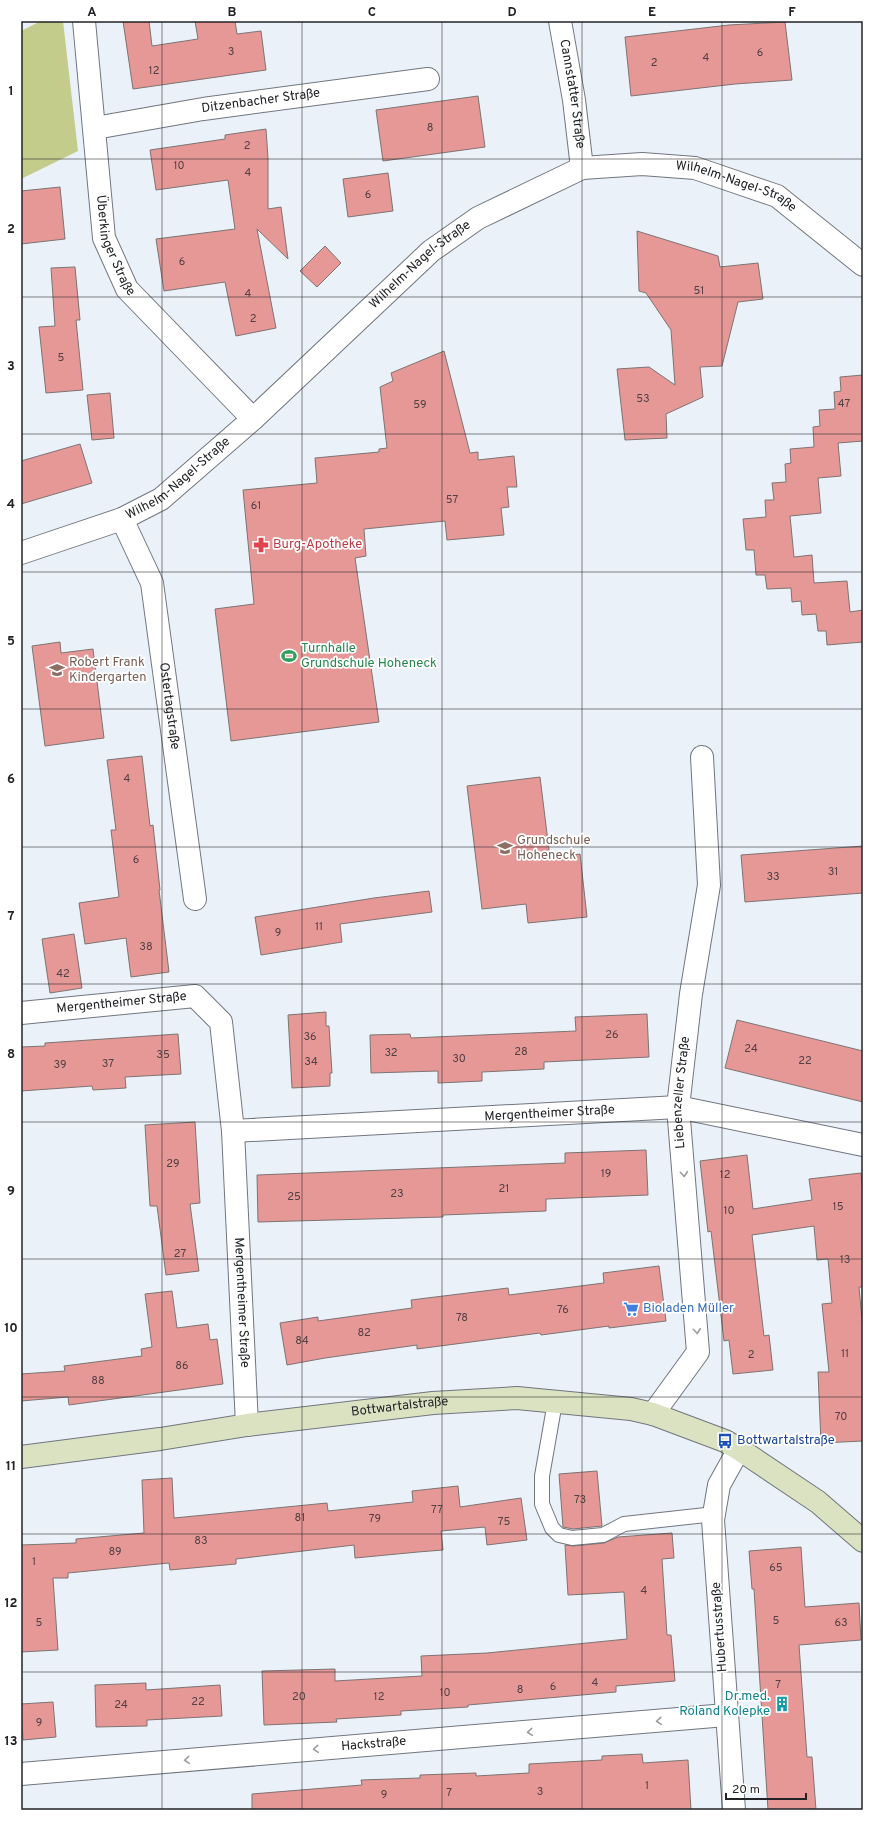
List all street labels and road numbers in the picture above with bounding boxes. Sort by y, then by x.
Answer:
street label: Cannstatter Straße [555,38,588,150]
street label: Ditzenbacher Straße [200,85,321,117]
street label: Wilhelm-Nagel-Straße [675,159,799,216]
street label: Überkinger Straße [92,194,138,300]
street label: Wilhelm-Nagel-Straße [367,217,474,313]
street label: Wilhelm-Nagel-Straße [123,434,234,524]
street label: Ostertagstraße [155,662,183,751]
street label: Mergentheimer Straße [56,989,187,1017]
street label: Liebenzeller Straße [670,1035,694,1149]
street label: Mergentheimer Straße [484,1102,615,1125]
street label: Mergentheimer Straße [230,1237,252,1368]
street label: Bottwartalstraße [350,1394,449,1421]
street label: Hubertusstraße [709,1581,731,1673]
street label: Hackstraße [341,1734,407,1755]

